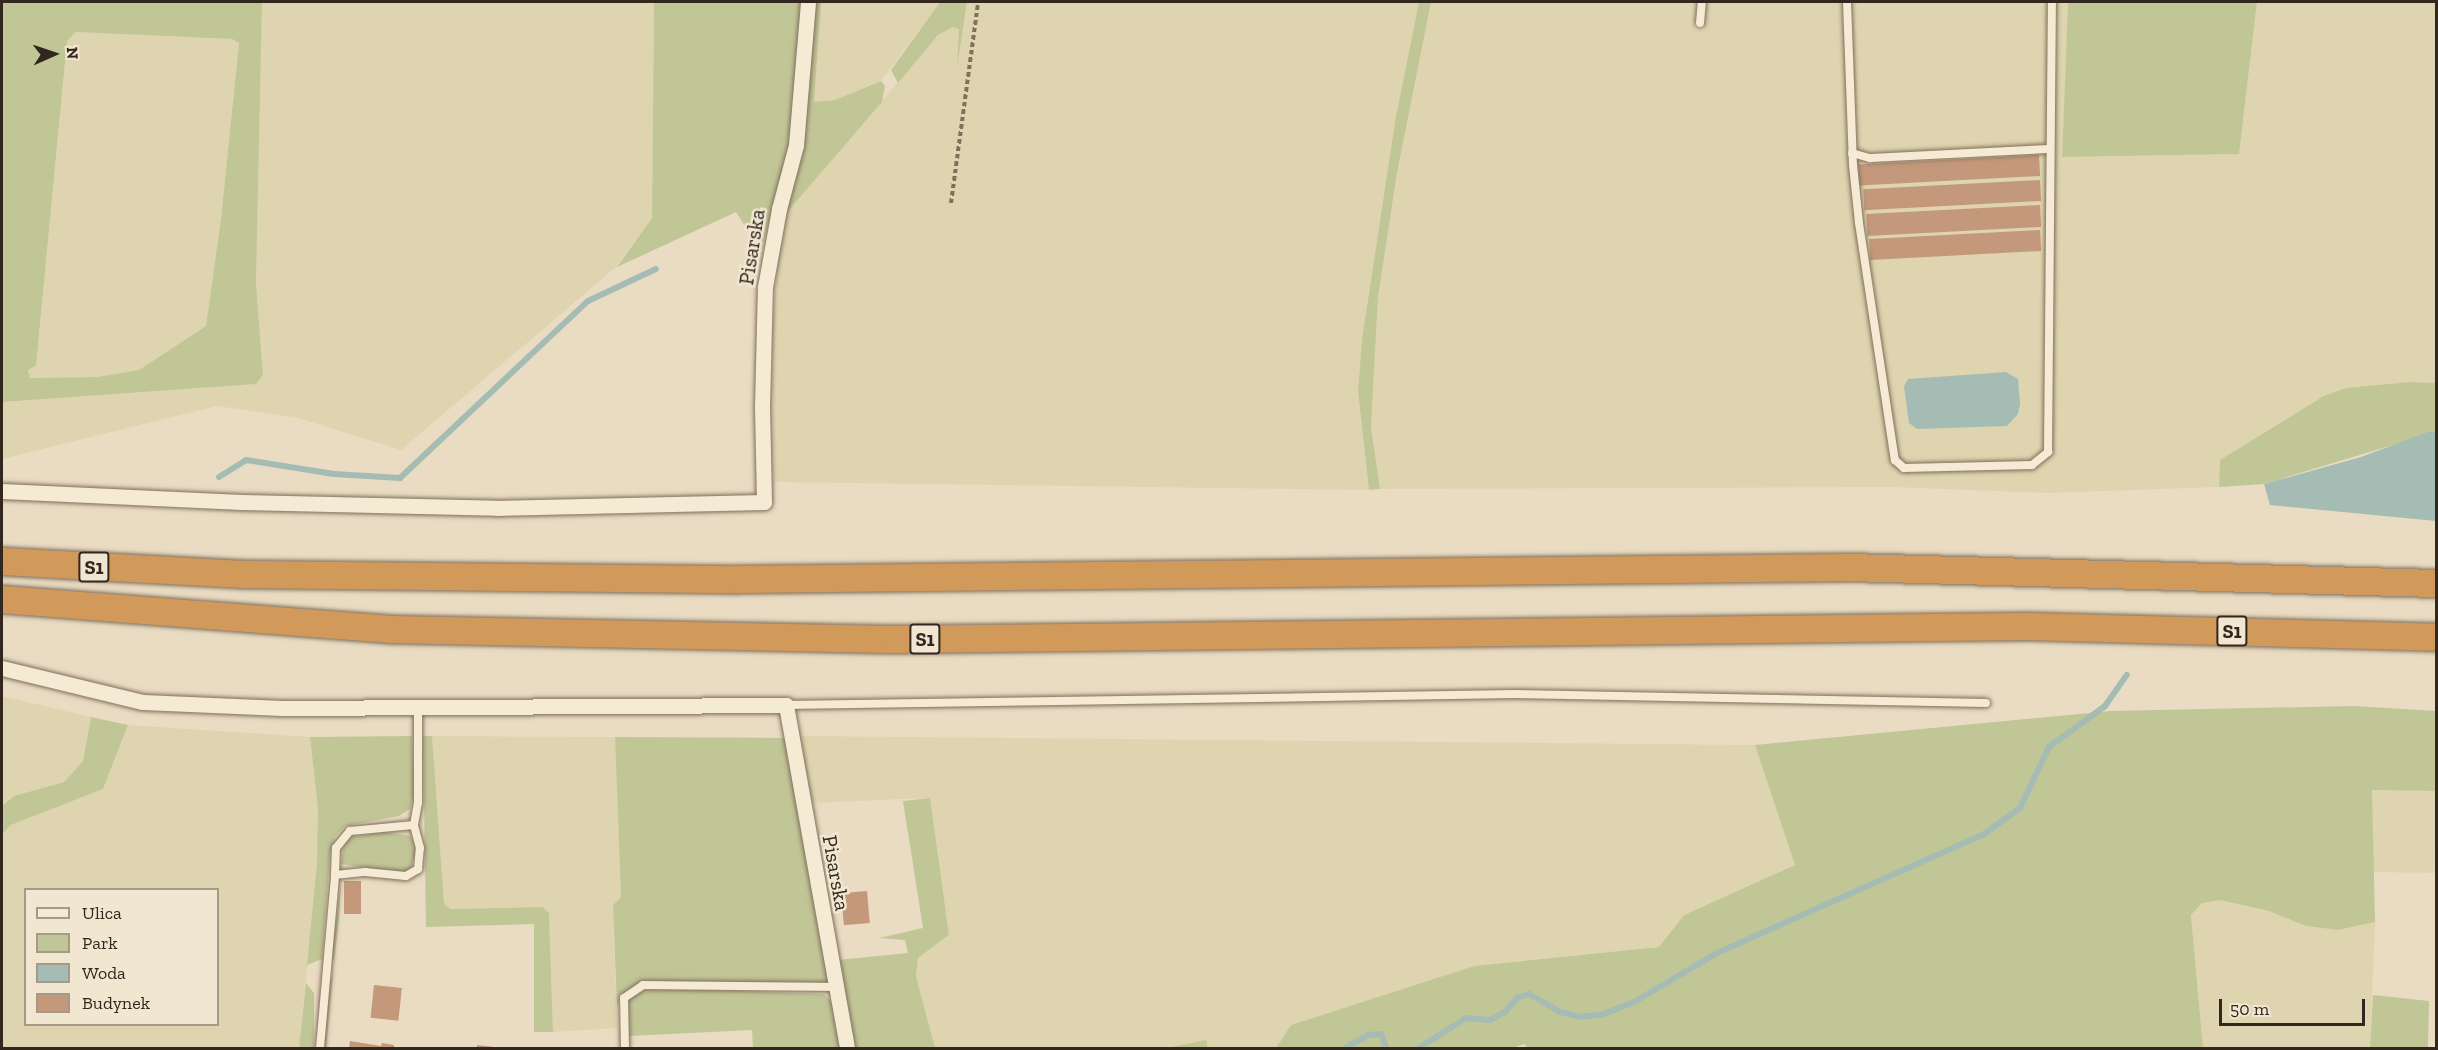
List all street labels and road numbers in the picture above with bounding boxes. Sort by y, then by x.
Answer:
street label: Pisarska [734,207,770,287]
road number: S1 [78,550,110,584]
road number: S1 [2216,614,2248,648]
road number: S1 [908,622,942,656]
street label: Pisarska [817,833,855,913]

